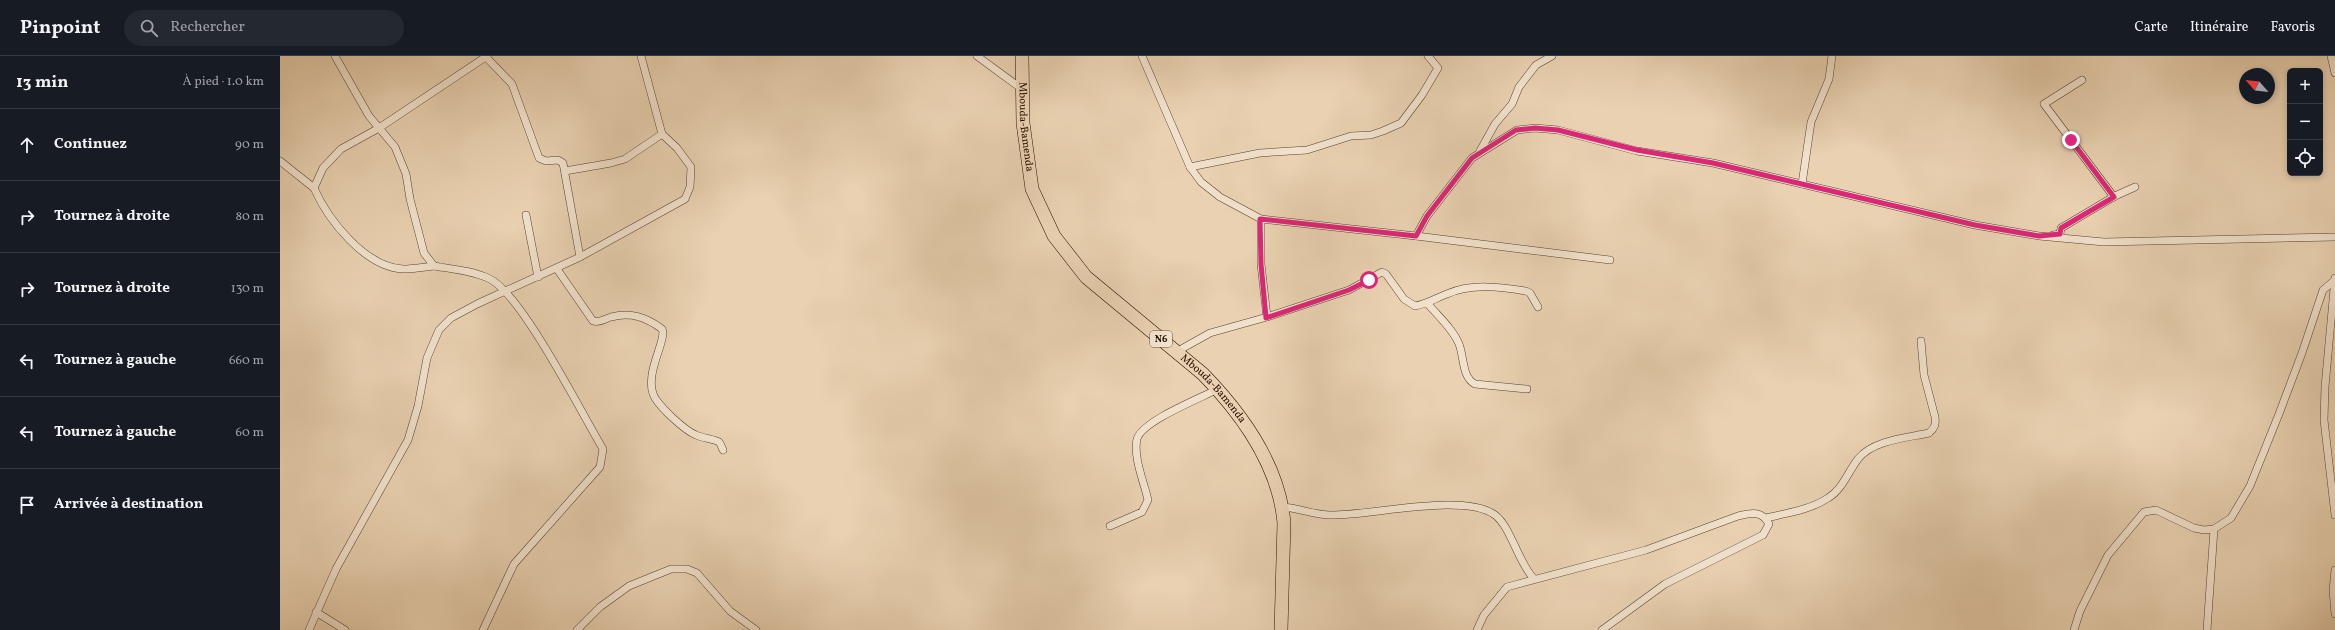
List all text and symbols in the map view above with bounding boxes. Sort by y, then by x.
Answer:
search box [124,10,404,46]
text: Pinpoint [20,15,100,41]
icon: search [138,17,160,39]
text: Rechercher [170,17,245,38]
text: Carte [2134,18,2168,37]
text: Itinéraire [2190,18,2249,37]
text: Favoris [2271,18,2315,37]
north arrow [2239,68,2275,104]
map controls [2287,68,2323,176]
button: + [2287,68,2323,104]
text: 13 min [16,71,69,94]
text: À pied · 1.0 km [183,73,264,91]
street label: Mbouda-Bamenda [1015,82,1037,173]
button: − [2287,104,2323,140]
route end [2062,131,2080,149]
icon: ahead [16,134,38,156]
text: Continuez [54,134,127,155]
text: 90 m [235,136,264,154]
button: locate [2287,140,2323,176]
icon: right [16,206,38,228]
text: Tournez à droite [54,206,170,227]
text: 80 m [235,208,264,226]
route start [1360,271,1378,289]
icon: right [16,278,38,300]
text: Tournez à droite [54,278,170,299]
text: 130 m [231,280,264,298]
road number: N6 [1150,331,1172,347]
icon: left [16,350,38,372]
text: Tournez à gauche [54,350,176,371]
street label: Mbouda-Bamenda [1177,351,1250,426]
text: 660 m [229,352,264,370]
icon: left [16,422,38,444]
text: Tournez à gauche [54,422,176,443]
text: 60 m [236,424,264,442]
icon: arrive [16,494,38,516]
text: Arrivée à destination [54,494,203,515]

